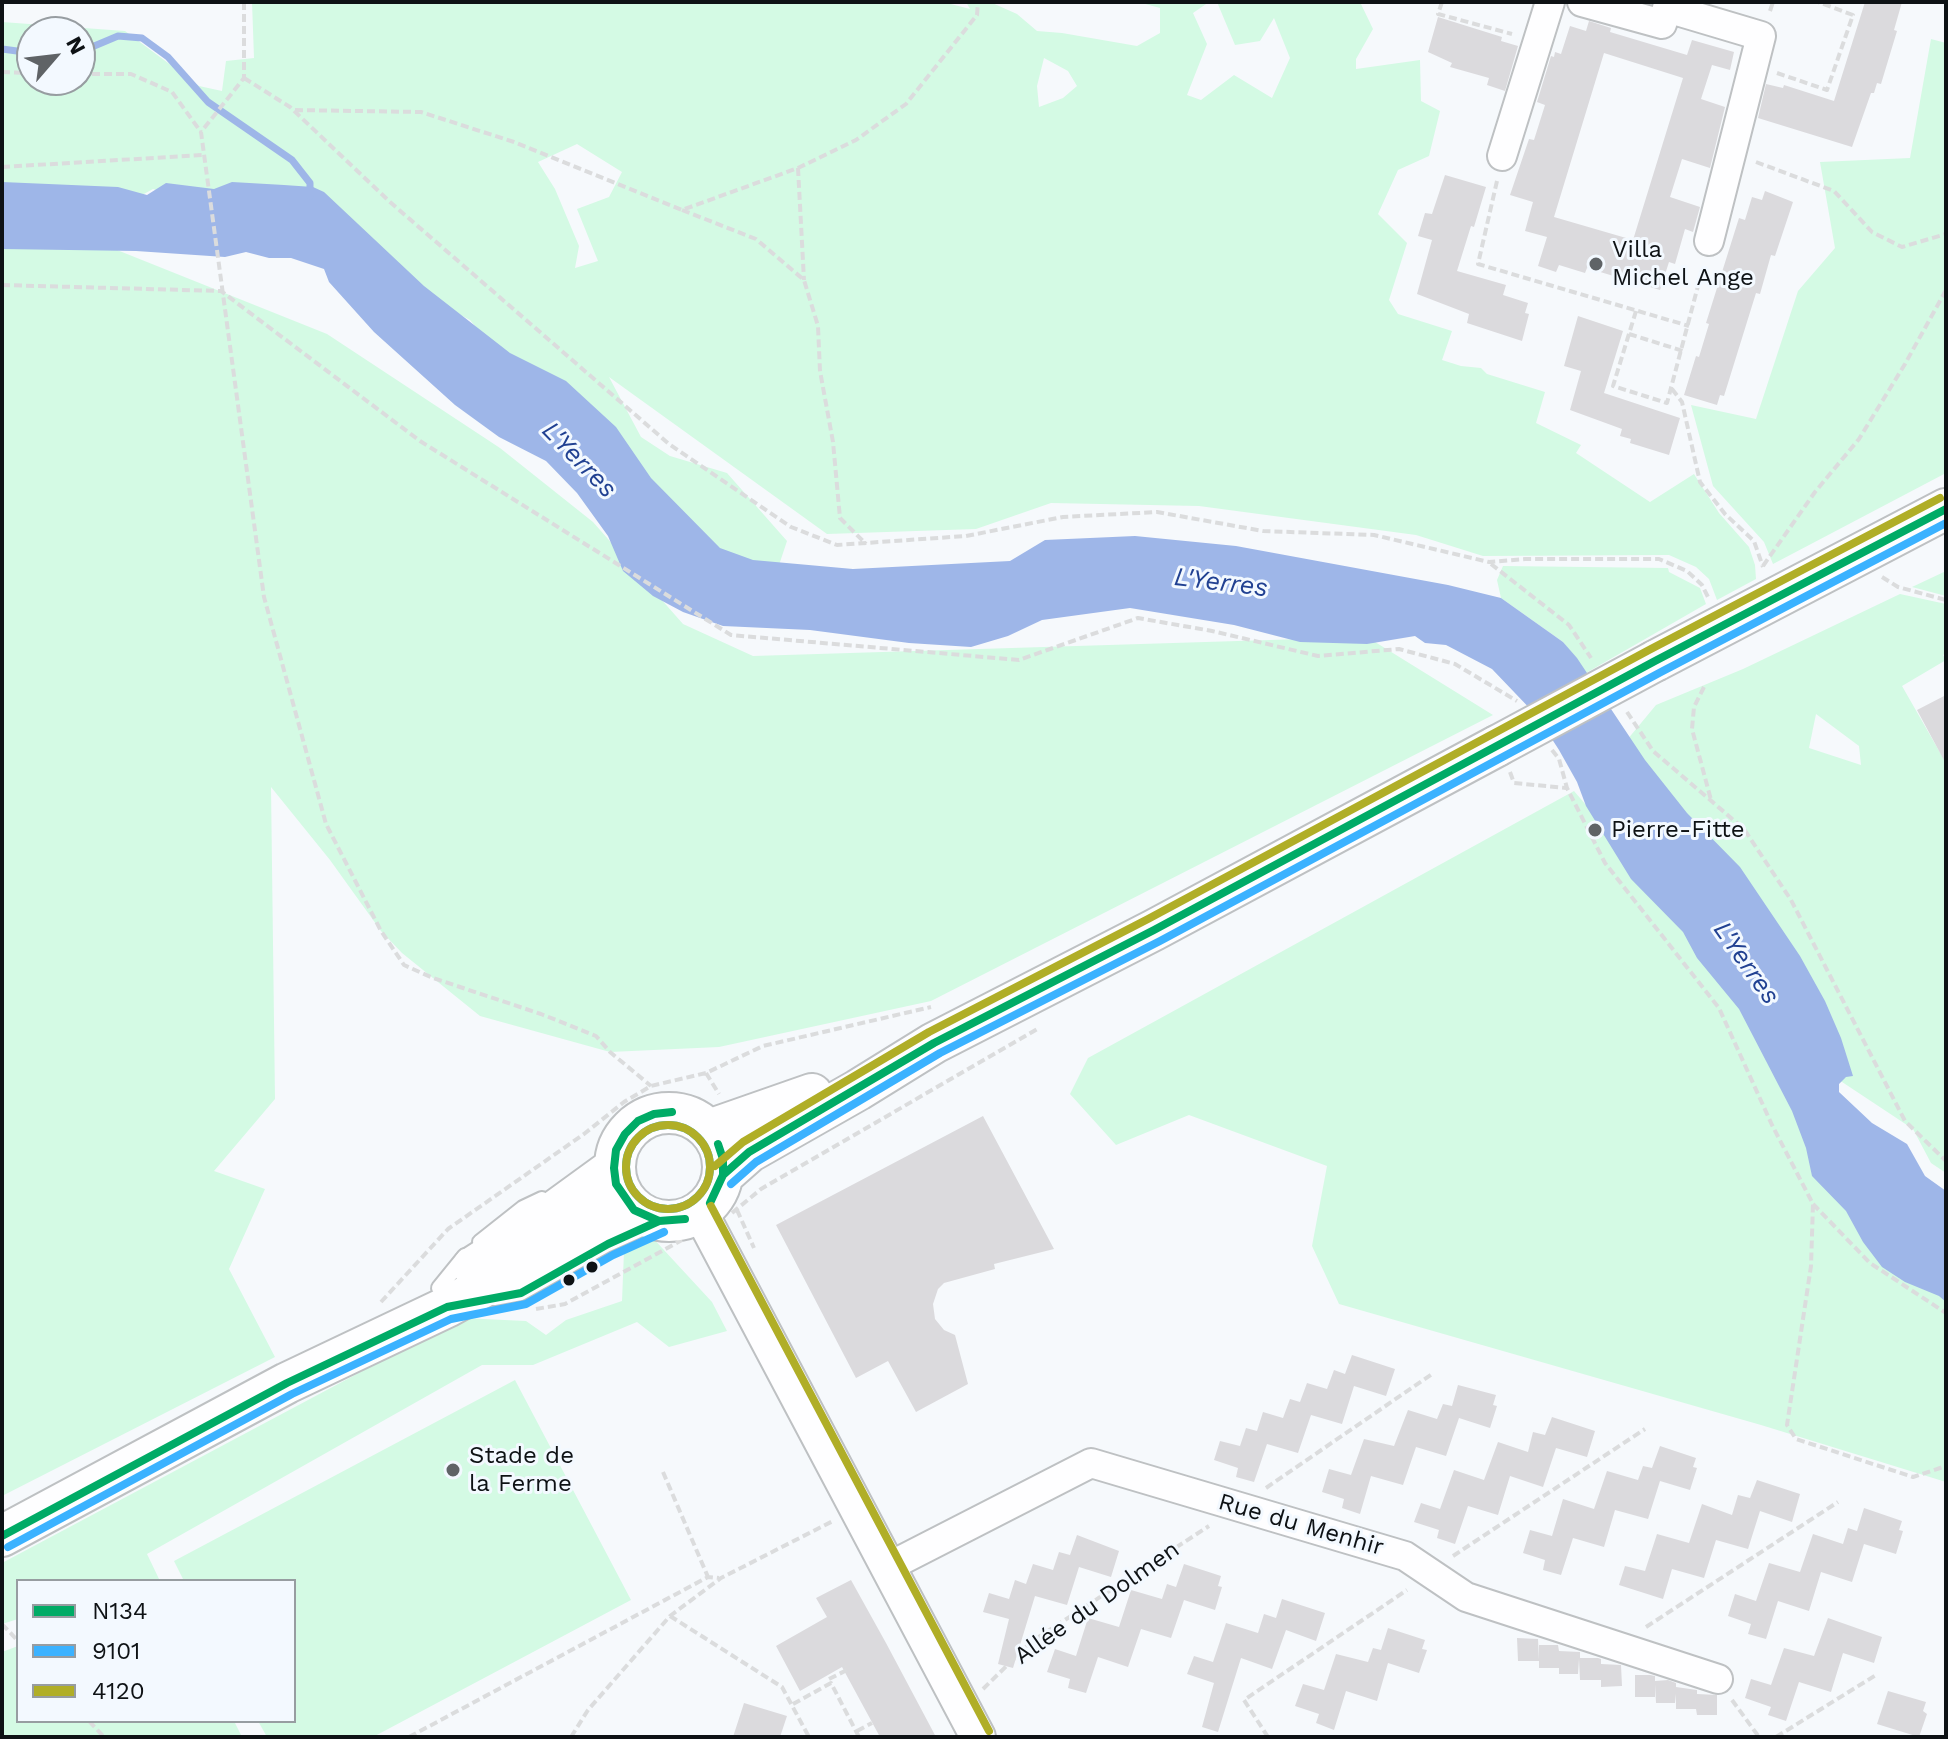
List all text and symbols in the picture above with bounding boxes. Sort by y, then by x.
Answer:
north arrow [16,16,96,96]
text: N [61,32,91,59]
place label: Villa Michel Ange [1612,236,1754,292]
marker: Villa Michel Ange [1587,255,1605,273]
water label: L'Yerres [535,415,623,505]
water label: L'Yerres [1172,562,1270,604]
place label: Pierre-Fitte [1611,816,1745,844]
marker: Pierre-Fitte [1586,821,1604,839]
water label: L'Yerres [1706,915,1786,1011]
unlabelled marker [584,1259,600,1275]
unlabelled marker [561,1272,577,1288]
place label: Stade de la Ferme [469,1442,574,1498]
marker: Stade de la Ferme [444,1461,462,1479]
street label: Rue du Menhir [1215,1488,1387,1562]
street label: Allée du Dolmen [1009,1535,1185,1671]
legend [16,1579,296,1723]
text: N134 [92,1597,148,1625]
text: 9101 [92,1637,140,1665]
text: 4120 [92,1677,145,1705]

